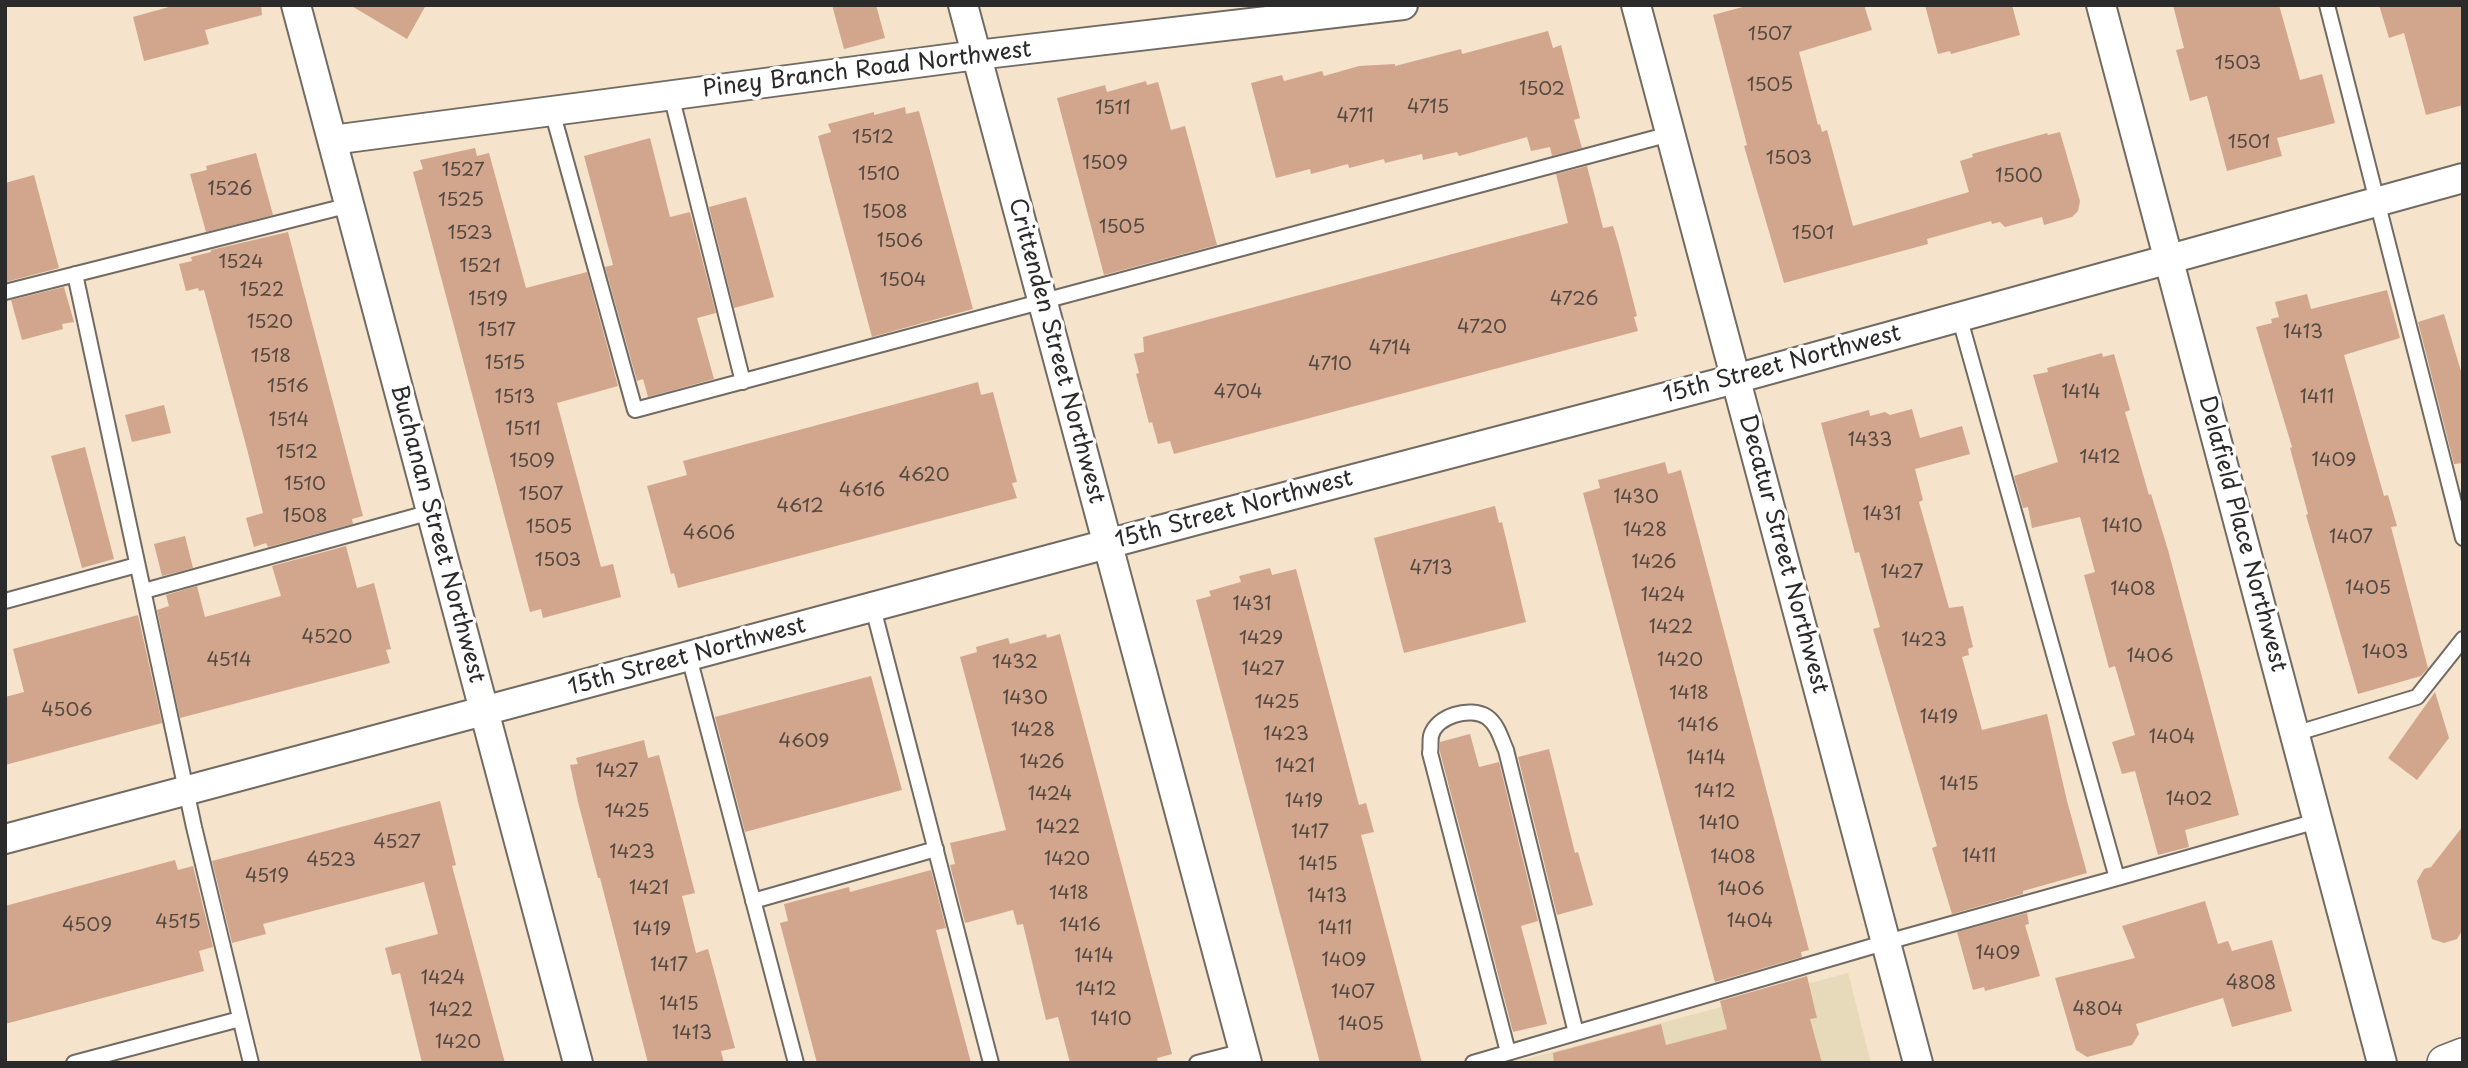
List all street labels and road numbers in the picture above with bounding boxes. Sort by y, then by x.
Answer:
street label: Piney Branch Road Northwest [701,36,1033,104]
street label: Crittenden Street Northwest [1002,195,1110,507]
street label: 15th Street Northwest [1660,320,1904,410]
street label: Buchanan Street Northwest [384,382,490,686]
street label: Delafield Place Northwest [2192,393,2292,675]
street label: Decatur Street Northwest [1732,411,1834,697]
street label: 15th Street Northwest [1112,465,1356,555]
street label: 15th Street Northwest [565,612,809,702]

